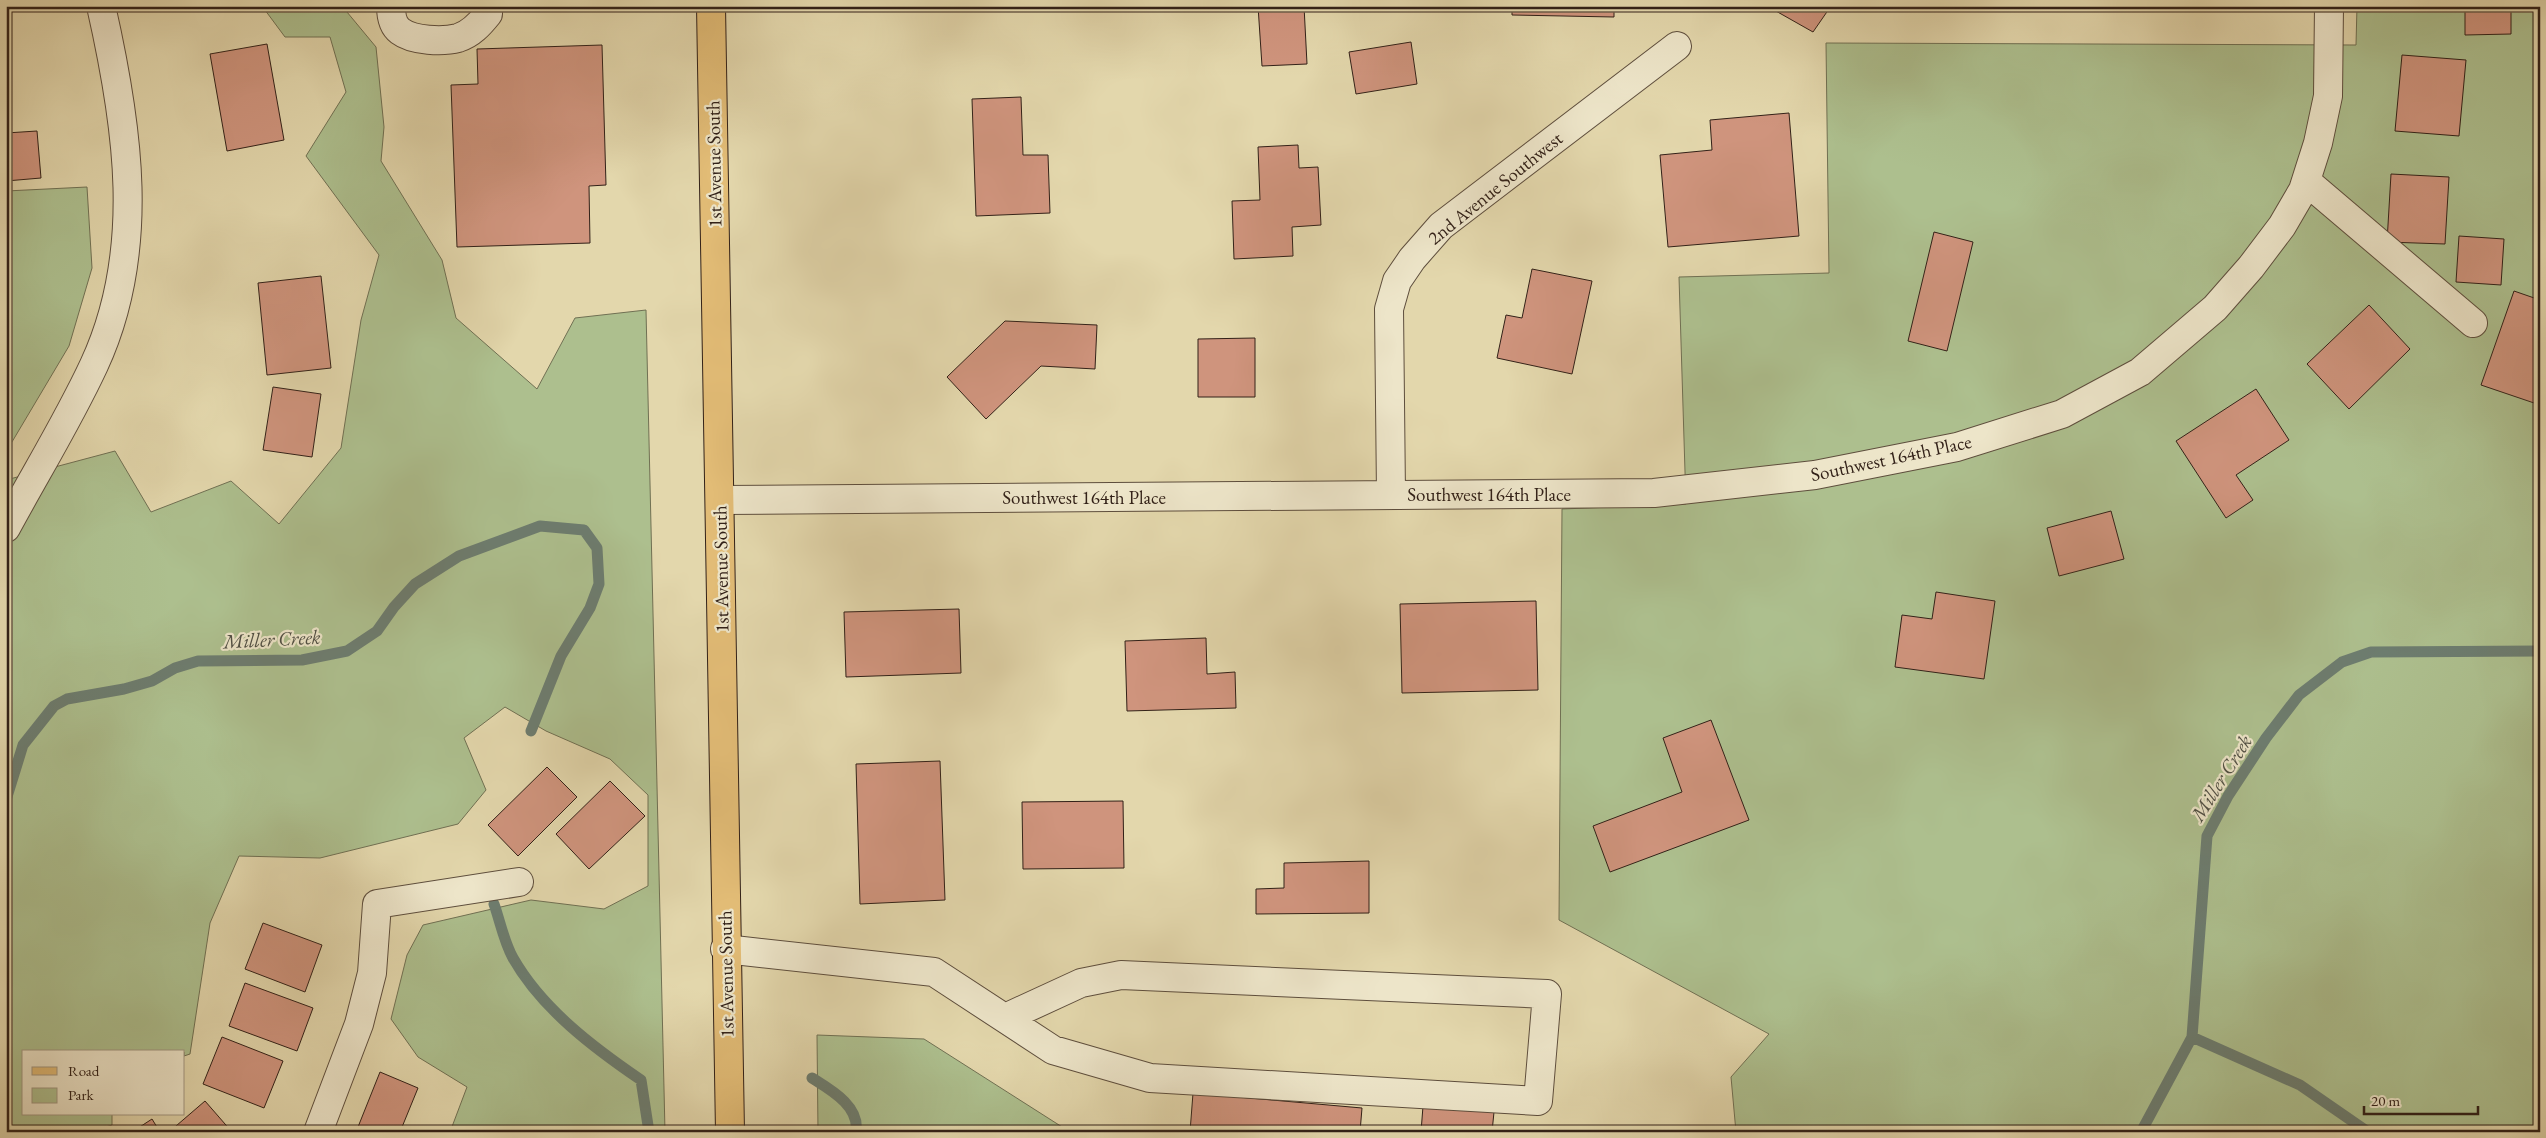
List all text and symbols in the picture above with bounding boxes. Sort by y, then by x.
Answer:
street label: 1st Avenue South [700,100,728,228]
street label: 2nd Avenue Southwest [1422,126,1568,250]
street label: Southwest 164th Place [1808,429,1974,487]
street label: Southwest 164th Place [1407,482,1571,507]
street label: Southwest 164th Place [1002,485,1166,510]
street label: 1st Avenue South [707,505,735,633]
water label: Miller Creek [222,623,321,655]
water label: Miller Creek [2184,730,2258,827]
street label: 1st Avenue South [712,910,740,1038]
legend [22,1050,185,1116]
text: Road [68,1061,100,1080]
scale bar [2364,1083,2477,1115]
text: Park [68,1085,95,1104]
text: 20 m [2371,1091,2400,1110]

